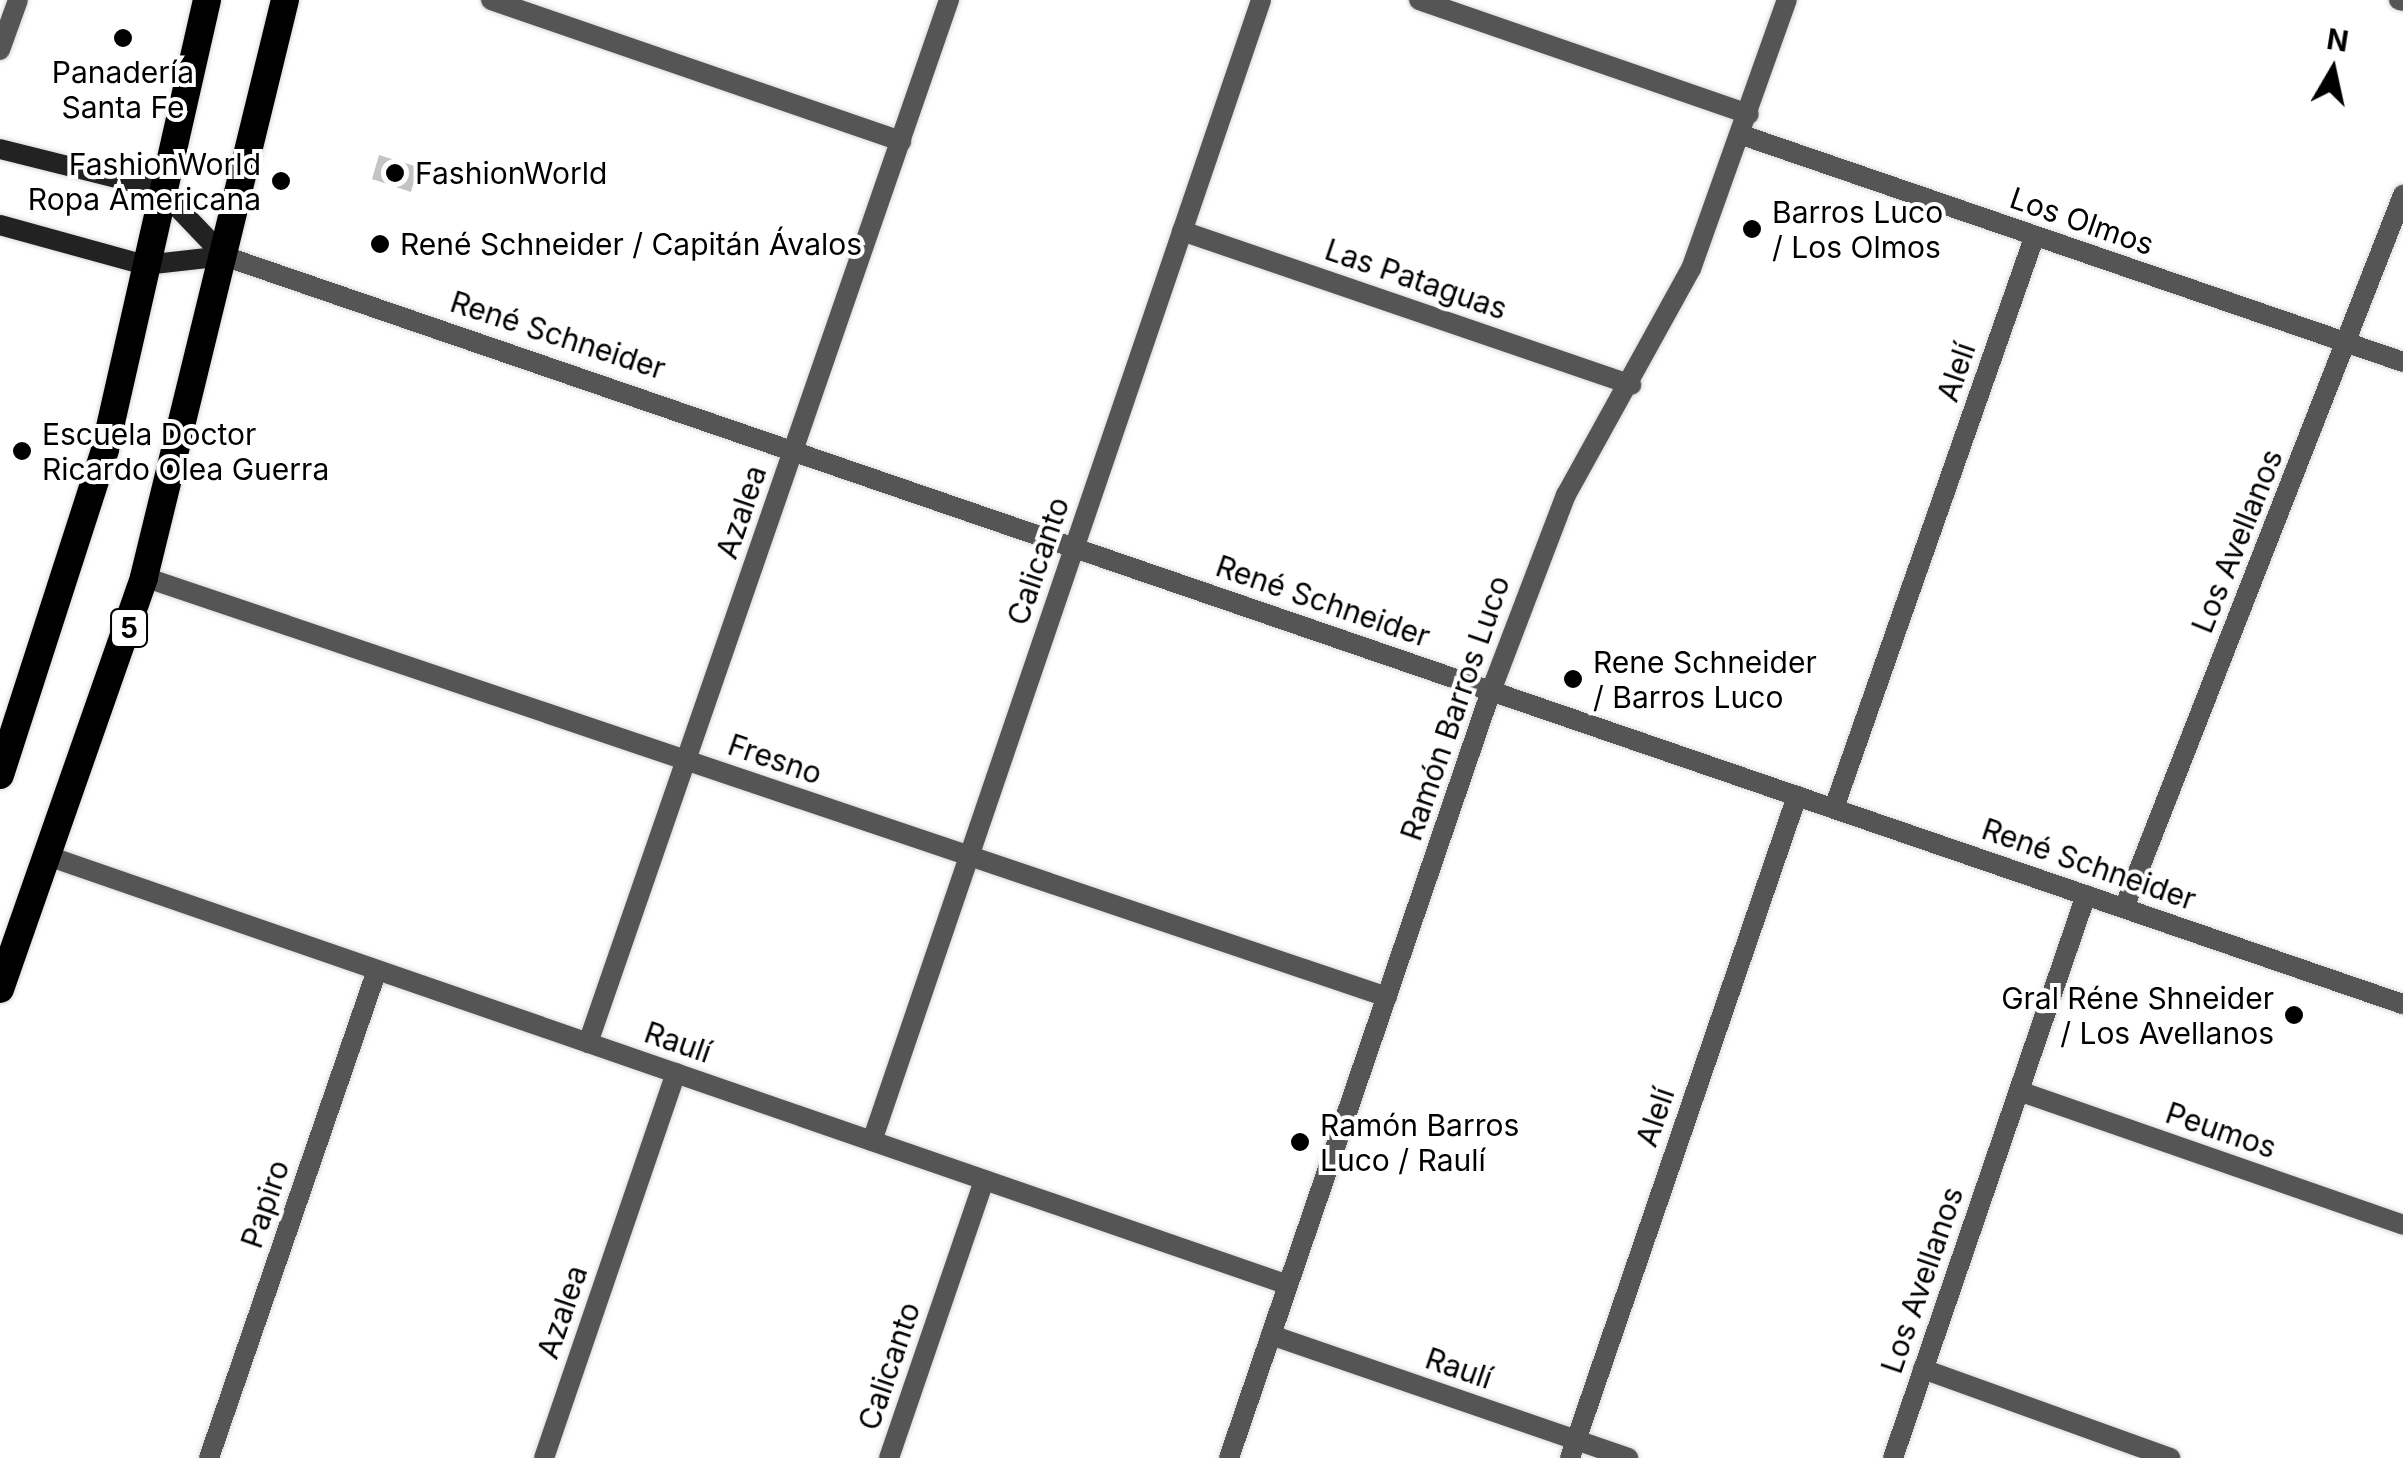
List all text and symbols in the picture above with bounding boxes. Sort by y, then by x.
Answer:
north arrow [2283,20,2383,120]
text: N [2324,22,2351,59]
marker: Panadería Santa Fe [112,27,134,49]
place label: Panadería Santa Fe [52,54,194,124]
place label: FashionWorld Ropa Americana [28,146,261,216]
place label: FashionWorld [415,155,607,191]
marker: FashionWorld [384,162,406,184]
marker: FashionWorld Ropa Americana [270,170,292,192]
street label: Los Olmos [2005,180,2159,262]
place label: Barros Luco / Los Olmos [1772,194,1943,264]
marker: Barros Luco / Los Olmos [1741,218,1763,240]
place label: René Schneider / Capitán Ávalos [400,226,862,262]
street label: Las Pataguas [1320,231,1512,327]
marker: René Schneider / Capitán Ávalos [369,233,391,255]
street label: René Schneider [446,283,670,387]
street label: Alelí [1929,338,1983,406]
place label: Escuela Doctor Ricardo Olea Guerra [42,416,329,486]
marker: Escuela Doctor Ricardo Olea Guerra [11,440,33,462]
street label: Los Avellanos [2184,444,2290,638]
street label: Azalea [708,461,774,563]
street label: Calicanto [999,492,1077,630]
street label: René Schneider [1211,548,1435,654]
street label: Ramón Barros Luco [1393,571,1517,845]
road number: 5 [109,605,149,651]
place label: Rene Schneider / Barros Luco [1593,644,1817,714]
marker: Rene Schneider / Barros Luco [1562,668,1584,690]
street label: Fresno [723,726,827,792]
street label: René Schneider [1977,811,2201,917]
place label: Gral Réne Shneider / Los Avellanos [2001,980,2274,1050]
marker: Gral Réne Shneider / Los Avellanos [2283,1004,2305,1026]
street label: Raulí [640,1014,716,1070]
street label: Alelí [1628,1083,1682,1151]
street label: Peumos [2161,1094,2281,1166]
place label: Ramón Barros Luco / Raulí [1320,1107,1519,1178]
marker: Ramón Barros Luco / Raulí [1289,1131,1311,1153]
street label: Papiro [233,1155,297,1253]
street label: Los Avellanos [1873,1182,1971,1378]
street label: Azalea [529,1261,595,1363]
street label: Calicanto [850,1297,928,1435]
street label: Raulí [1421,1340,1497,1396]

